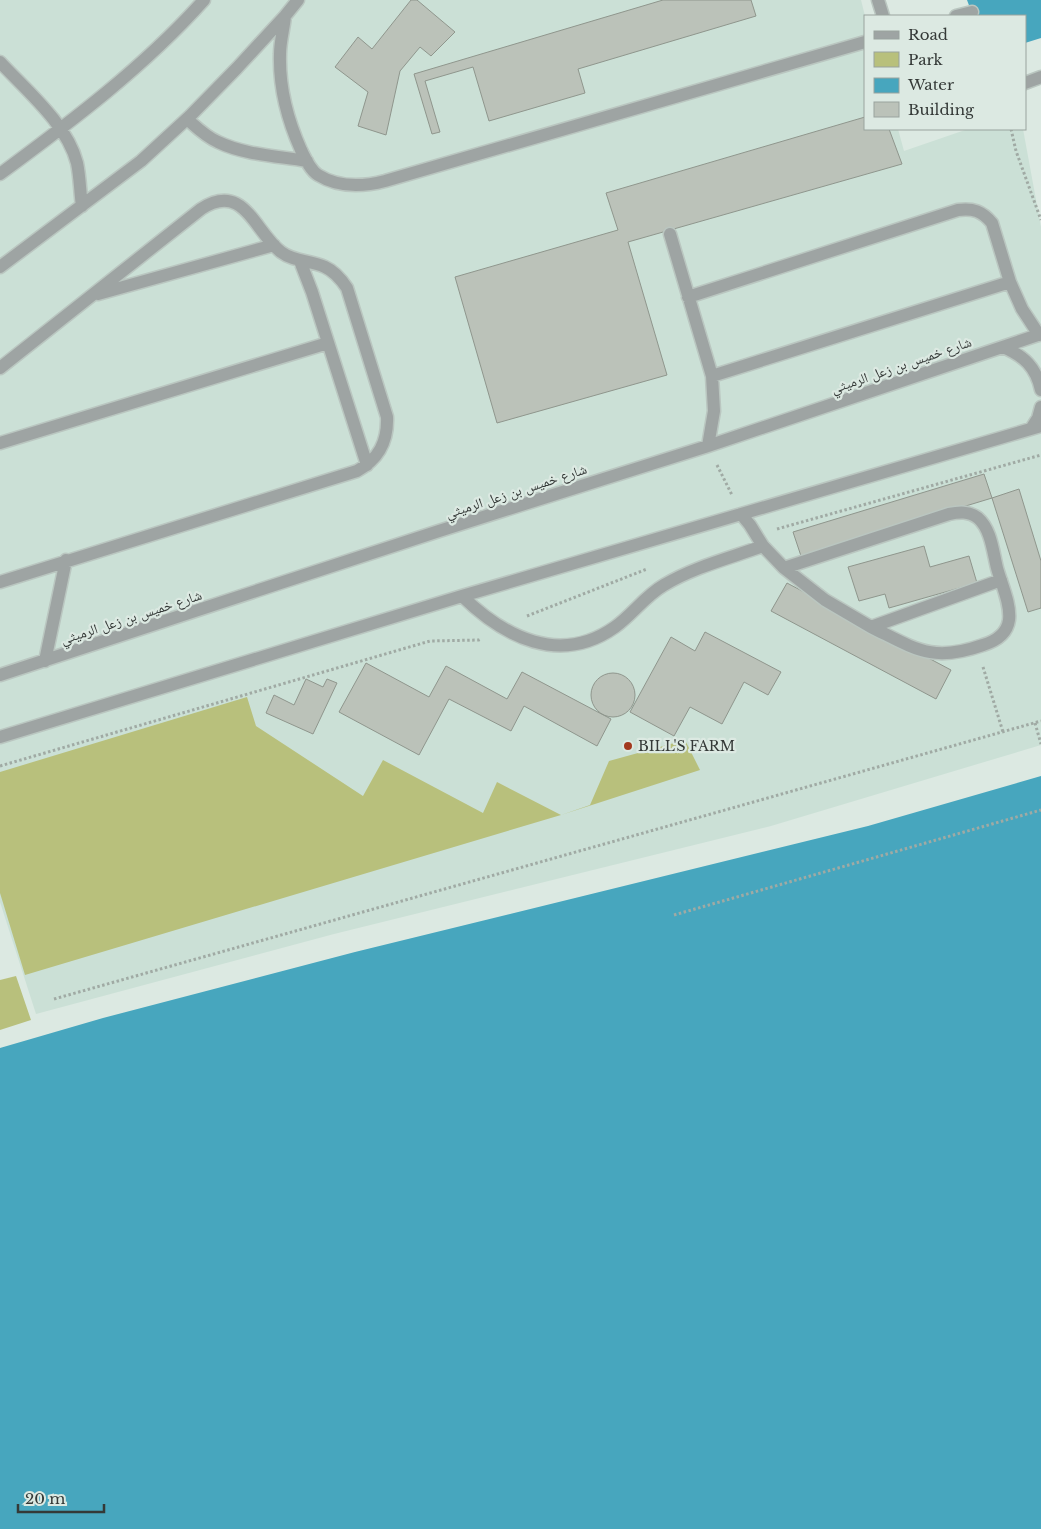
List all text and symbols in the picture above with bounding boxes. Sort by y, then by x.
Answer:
legend [864,15,1026,130]
text: Road [908,25,948,44]
text: Park [908,50,944,69]
text: Water [907,75,955,94]
text: Building [908,100,975,119]
street label: شارع خميس بن زعل الرميثي [828,332,974,400]
street label: شارع خميس بن زعل الرميثي [443,460,590,525]
street label: شارع خميس بن زعل الرميثي [58,586,205,651]
place label: BILL'S FARM [638,737,735,755]
marker: BILL'S FARM [622,740,634,752]
scale bar [18,1482,104,1514]
text: 20 m [25,1489,65,1508]

